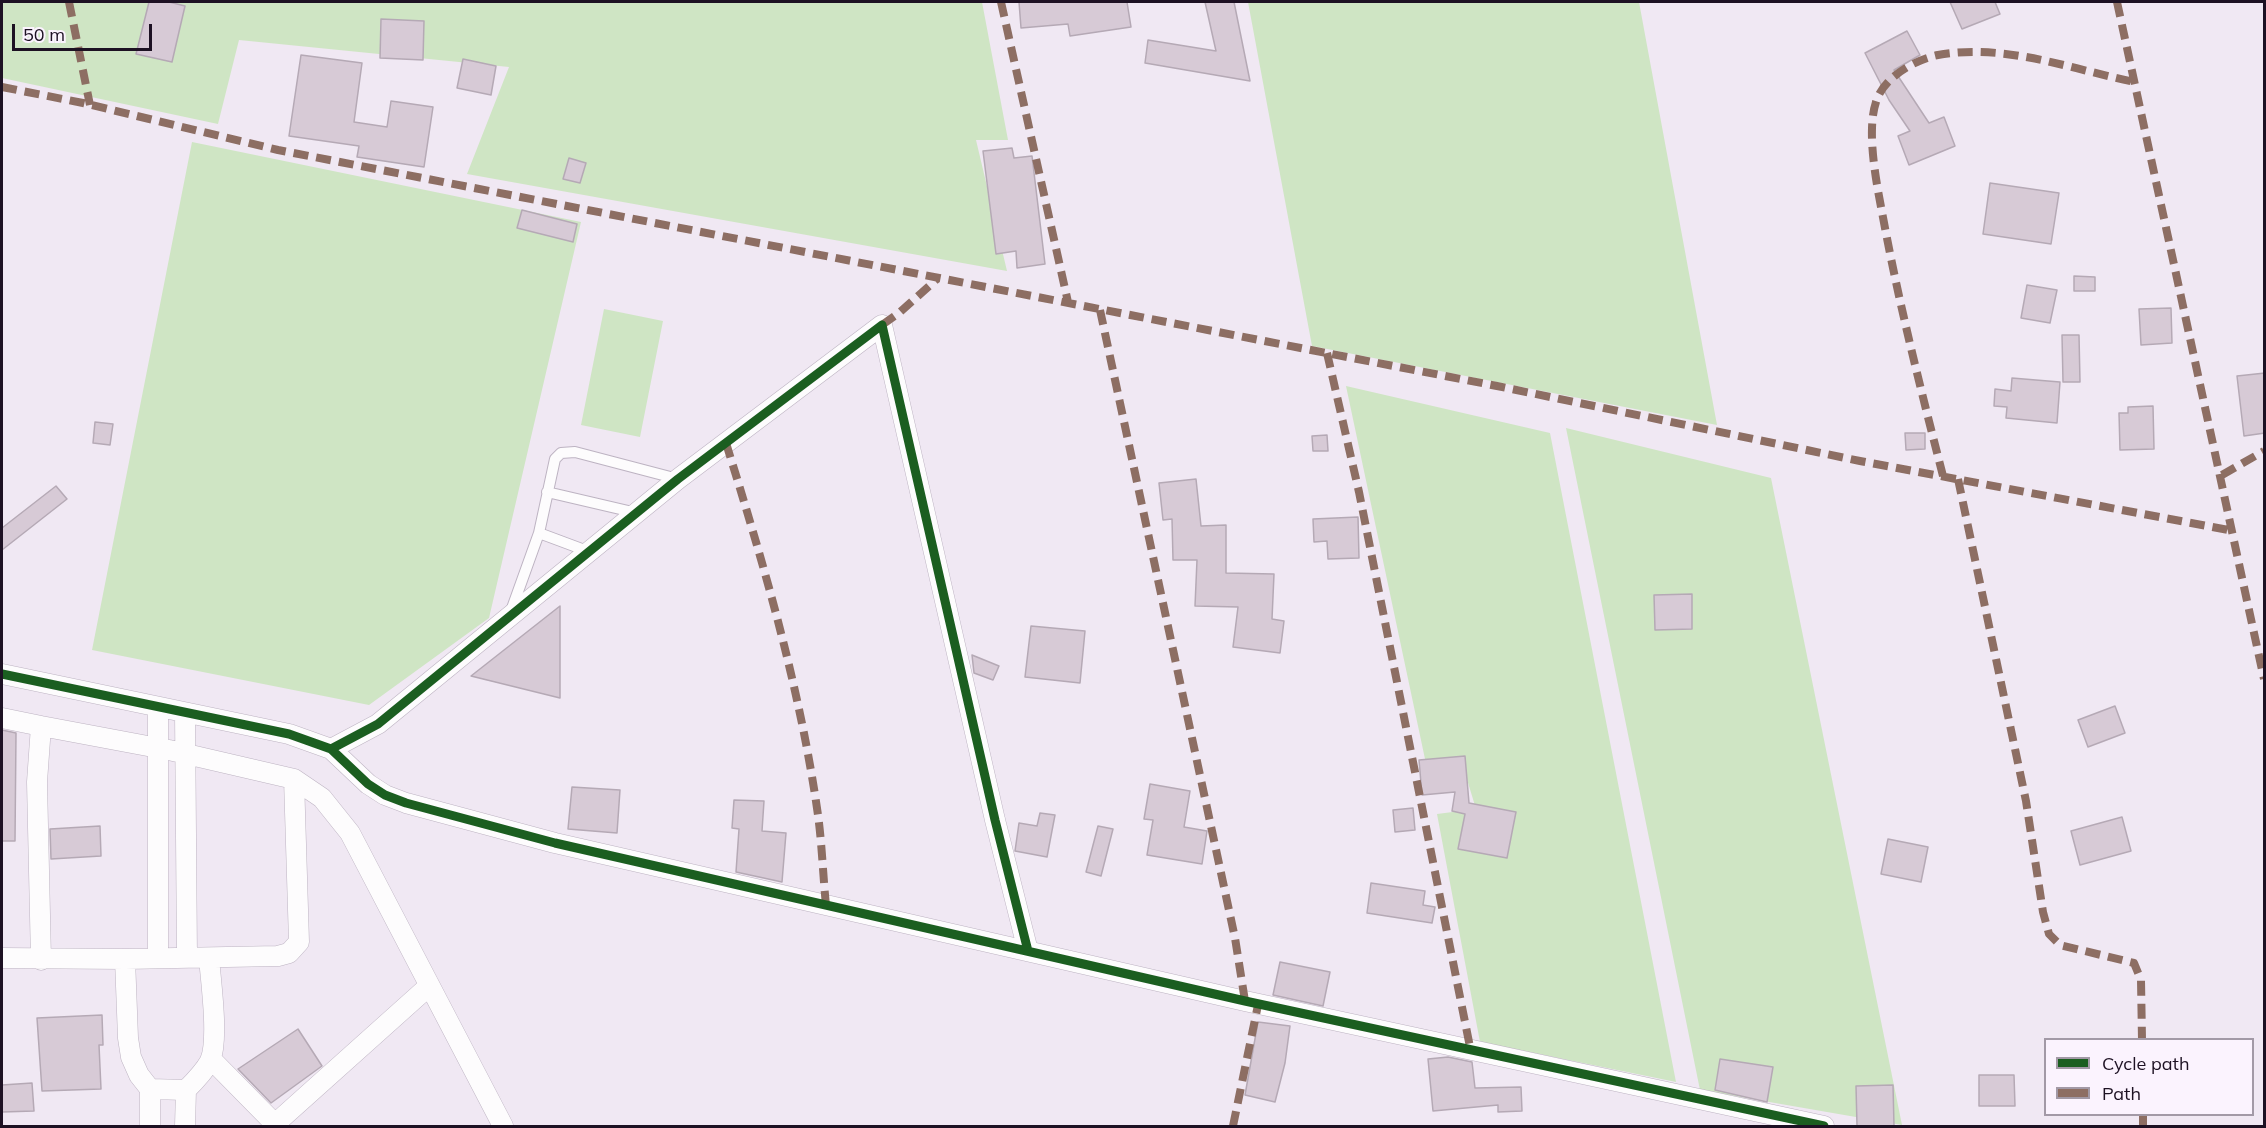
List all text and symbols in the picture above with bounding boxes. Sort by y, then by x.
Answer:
scale bar [15,12,154,50]
text: 50 m [23,23,65,46]
legend [2044,1038,2254,1116]
text: Cycle path [2102,1052,2189,1075]
text: Path [2102,1082,2141,1105]

